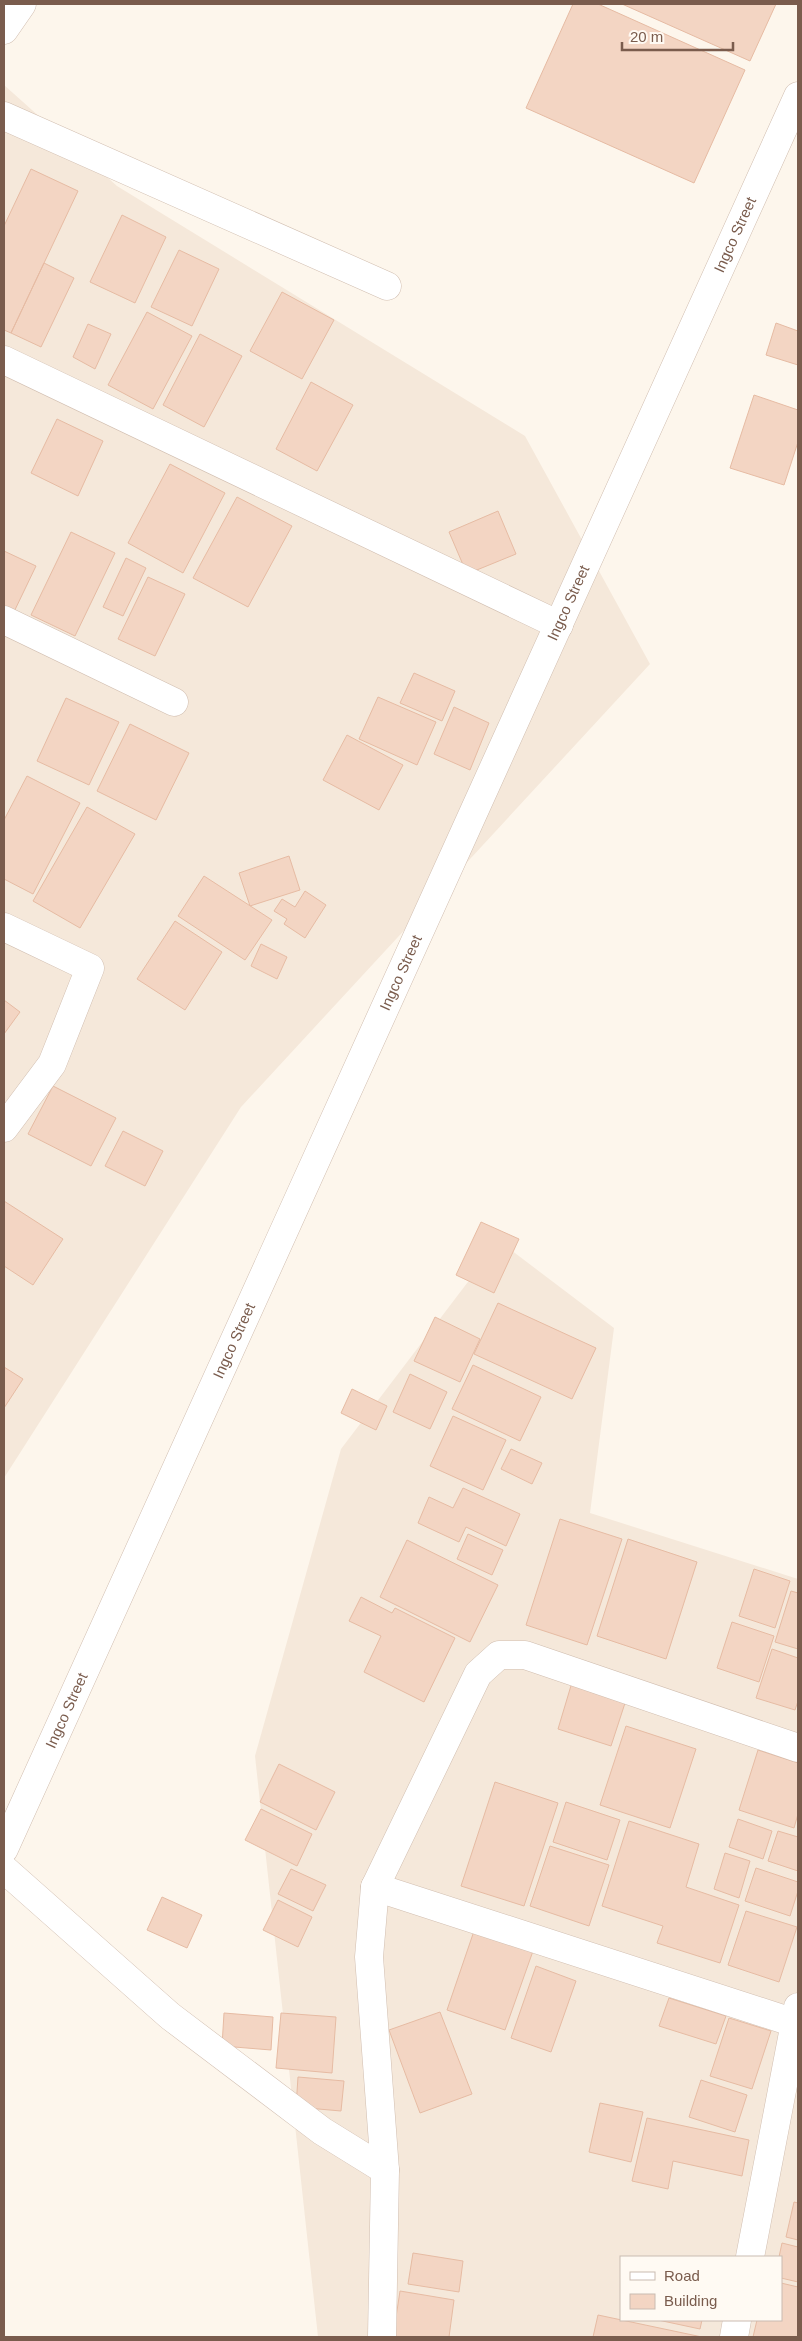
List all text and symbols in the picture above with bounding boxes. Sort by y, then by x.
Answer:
scale bar [622,20,733,52]
text: 20 m [630,28,663,45]
street label: Ingco Street [710,194,759,275]
street label: Ingco Street [544,562,593,643]
street label: Ingco Street [376,931,425,1013]
street label: Ingco Street [209,1299,259,1381]
street label: Ingco Street [42,1669,91,1751]
legend [620,2256,782,2321]
text: Road [664,2267,700,2284]
text: Building [664,2292,717,2309]

